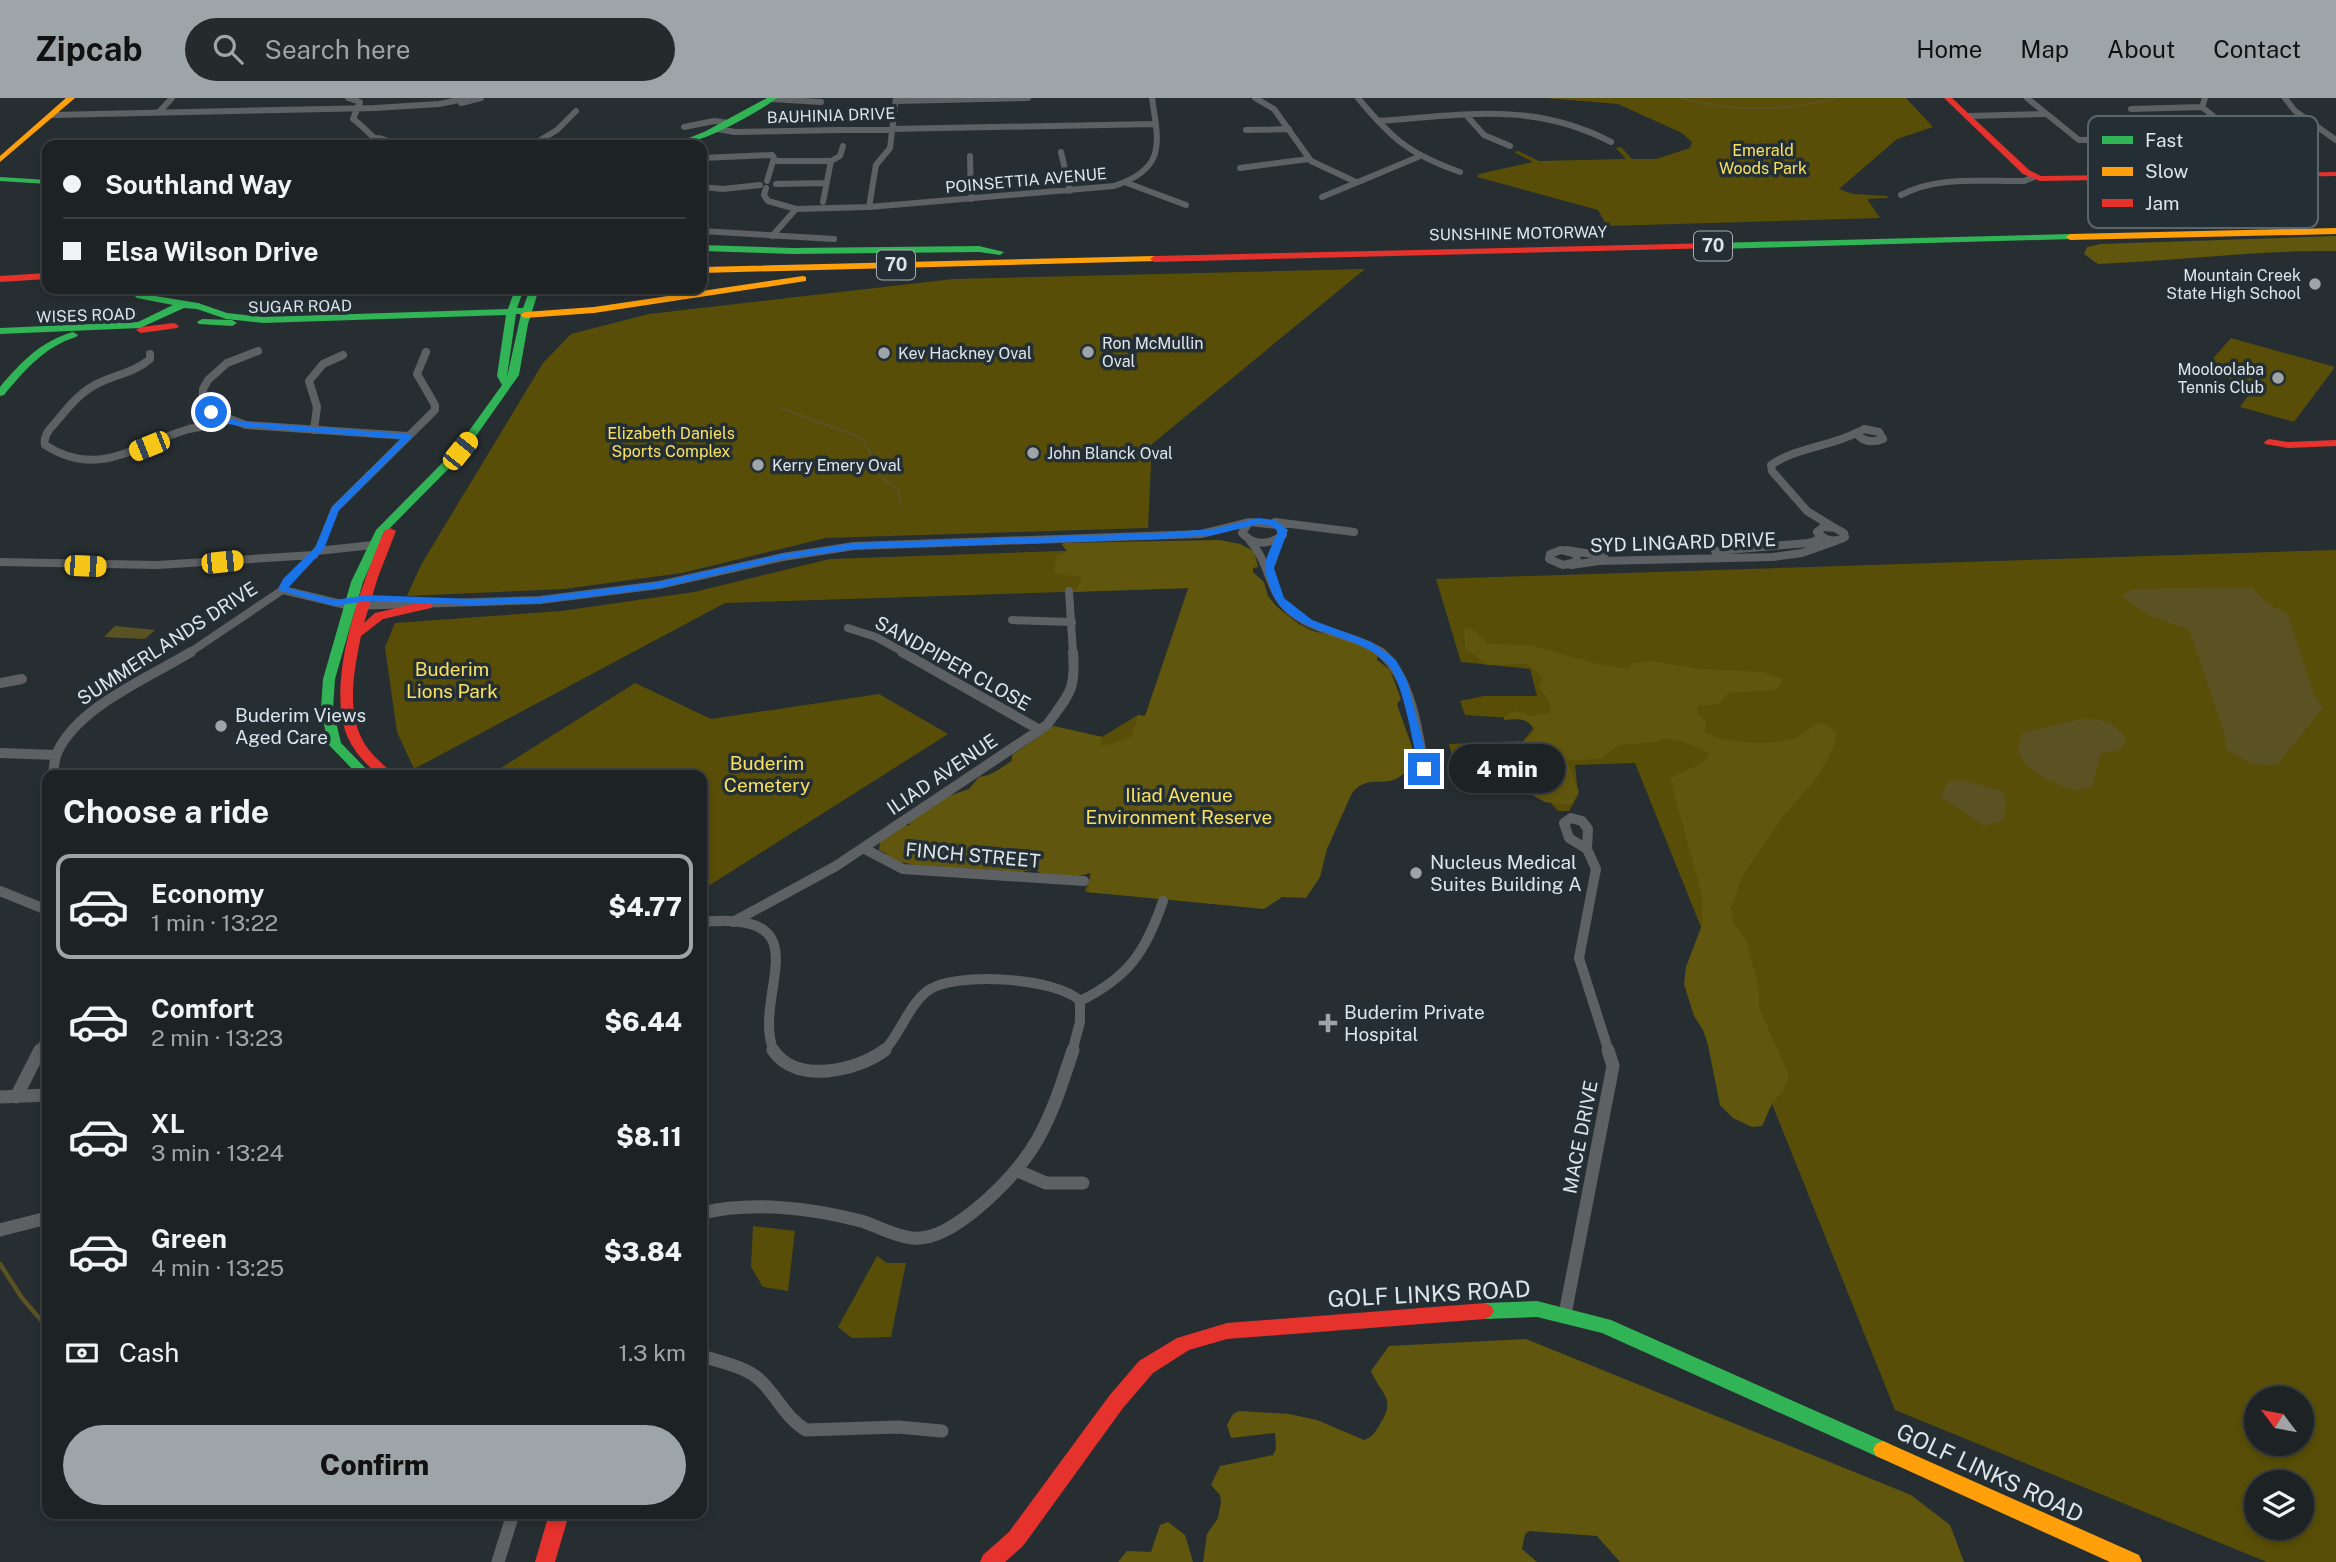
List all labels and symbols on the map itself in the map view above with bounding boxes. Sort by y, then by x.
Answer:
street label: BAUHINIA DRIVE [767,104,896,127]
legend [2088,116,2318,228]
text: Fast [2145,129,2183,151]
park label: Emerald Woods Park [1719,141,1807,178]
text: Slow [2145,160,2189,182]
street label: POINSETTIA AVENUE [944,164,1108,197]
text: Jam [2145,192,2179,214]
street label: SUNSHINE MOTORWAY [1429,222,1608,245]
road number: 70 [1694,232,1732,260]
road number: 70 [877,250,915,280]
place label: Mountain Creek State High School [2166,266,2301,303]
marker: Mountain Creek State High School [2307,276,2323,292]
street label: SUGAR ROAD [248,296,352,317]
street label: WISES ROAD [36,304,136,327]
place label: Ron McMullin Oval [1102,334,1204,371]
place label: Kev Hackney Oval [898,344,1032,363]
marker: Ron McMullin Oval [1080,344,1096,360]
marker: Kev Hackney Oval [876,345,892,361]
place label: Mooloolaba Tennis Club [2177,360,2264,397]
marker: Mooloolaba Tennis Club [2270,370,2286,386]
route start [195,396,227,428]
park label: Elizabeth Daniels Sports Complex [607,424,735,461]
car [126,428,173,464]
car [439,428,482,474]
place label: John Blanck Oval [1047,444,1173,463]
marker: John Blanck Oval [1025,445,1041,461]
place label: Kerry Emery Oval [772,456,902,475]
marker: Kerry Emery Oval [750,457,766,473]
street label: SYD LINGARD DRIVE [1590,528,1776,556]
car [201,549,244,575]
car [64,555,107,577]
street label: SUMMERLANDS DRIVE [73,577,261,709]
street label: SANDPIPER CLOSE [871,611,1035,715]
park label: Buderim Lions Park [406,658,498,702]
place label: Buderim Views Aged Care [235,704,366,748]
marker: Buderim Views Aged Care [213,718,229,734]
street label: ILIAD AVENUE [883,729,1001,819]
callout: 4 min [1448,744,1564,794]
park label: Buderim Cemetery [724,752,810,796]
route end [1408,753,1440,785]
park label: Iliad Avenue Environment Reserve [1086,784,1272,828]
street label: FINCH STREET [905,838,1041,872]
place label: Nucleus Medical Suites Building A [1430,851,1582,895]
marker: Nucleus Medical Suites Building A [1408,865,1424,881]
place label: Buderim Private Hospital [1344,1001,1485,1045]
marker: Buderim Private Hospital [1318,1013,1338,1033]
street label: MACE DRIVE [1558,1078,1602,1196]
street label: GOLF LINKS ROAD [1327,1275,1531,1312]
north arrow [2244,1386,2314,1456]
street label: GOLF LINKS ROAD [1892,1417,2088,1528]

